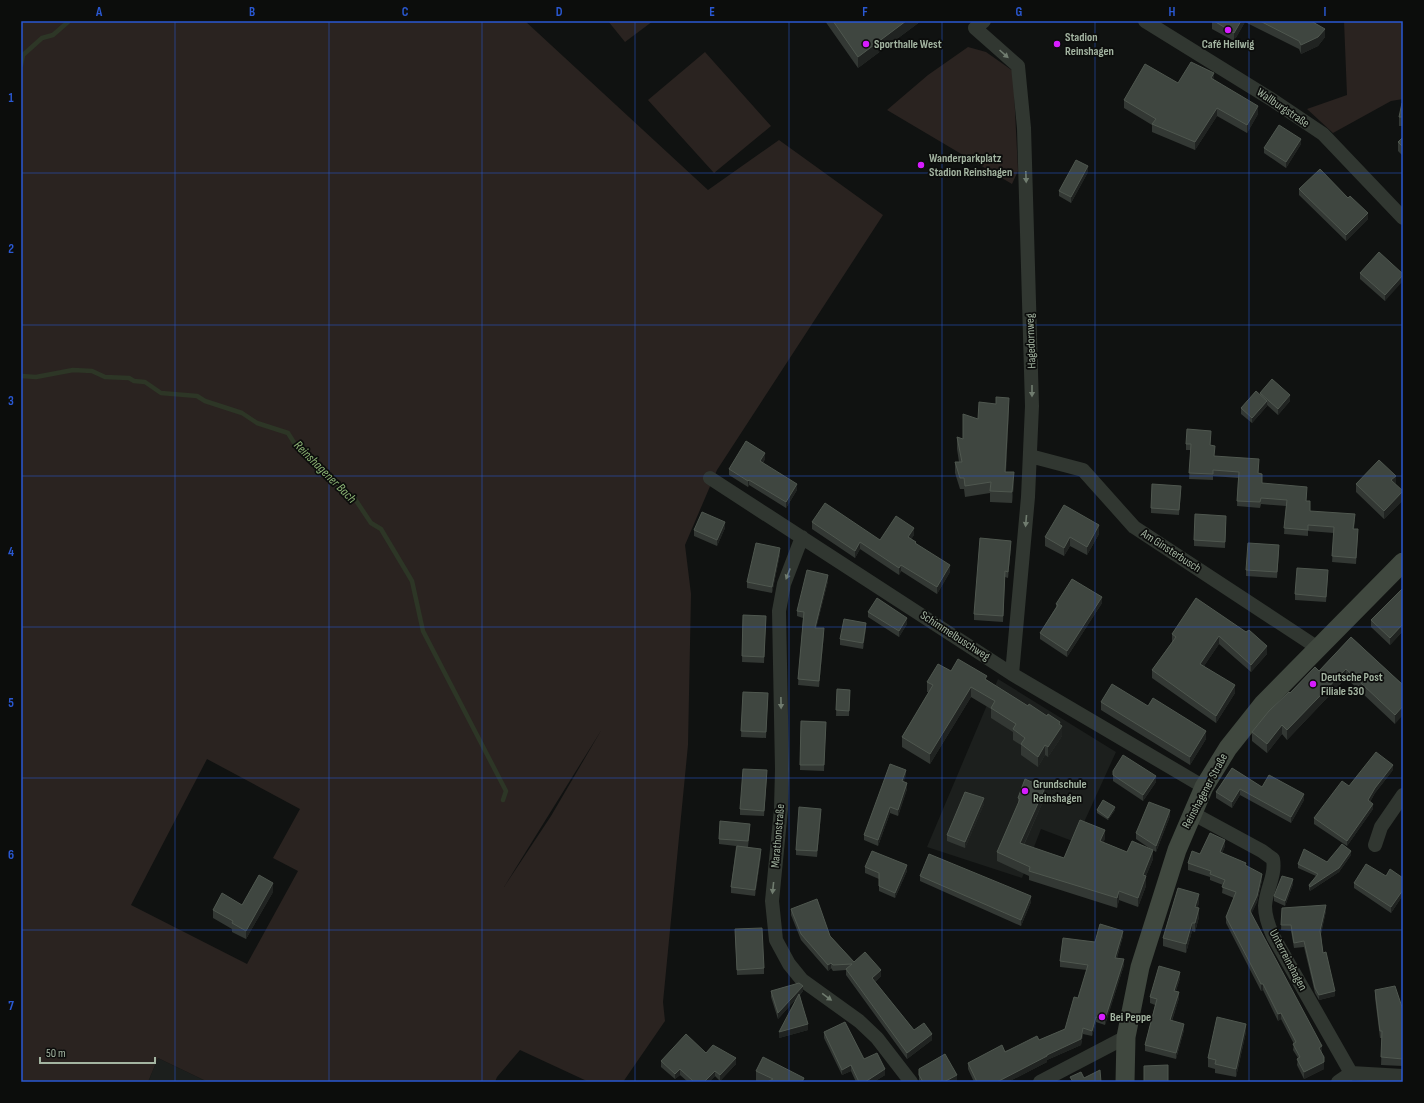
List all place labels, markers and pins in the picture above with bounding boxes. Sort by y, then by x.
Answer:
marker: Café Hellwig [1223,25,1233,35]
place label: Stadion Reinshagen [1065,30,1114,59]
place label: Sporthalle West [874,37,942,52]
place label: Café Hellwig [1202,37,1254,52]
marker: Sporthalle West [861,39,871,49]
marker: Stadion Reinshagen [1052,39,1062,49]
place label: Wanderparkplatz Stadion Reinshagen [929,151,1012,180]
marker: Wanderparkplatz Stadion Reinshagen [916,160,926,170]
place label: Deutsche Post Filiale 530 [1321,670,1383,699]
marker: Deutsche Post Filiale 530 [1308,679,1318,689]
place label: Grundschule Reinshagen [1033,777,1087,806]
marker: Grundschule Reinshagen [1020,786,1030,796]
place label: Bei Peppe [1110,1010,1151,1025]
marker: Bei Peppe [1097,1012,1107,1022]

